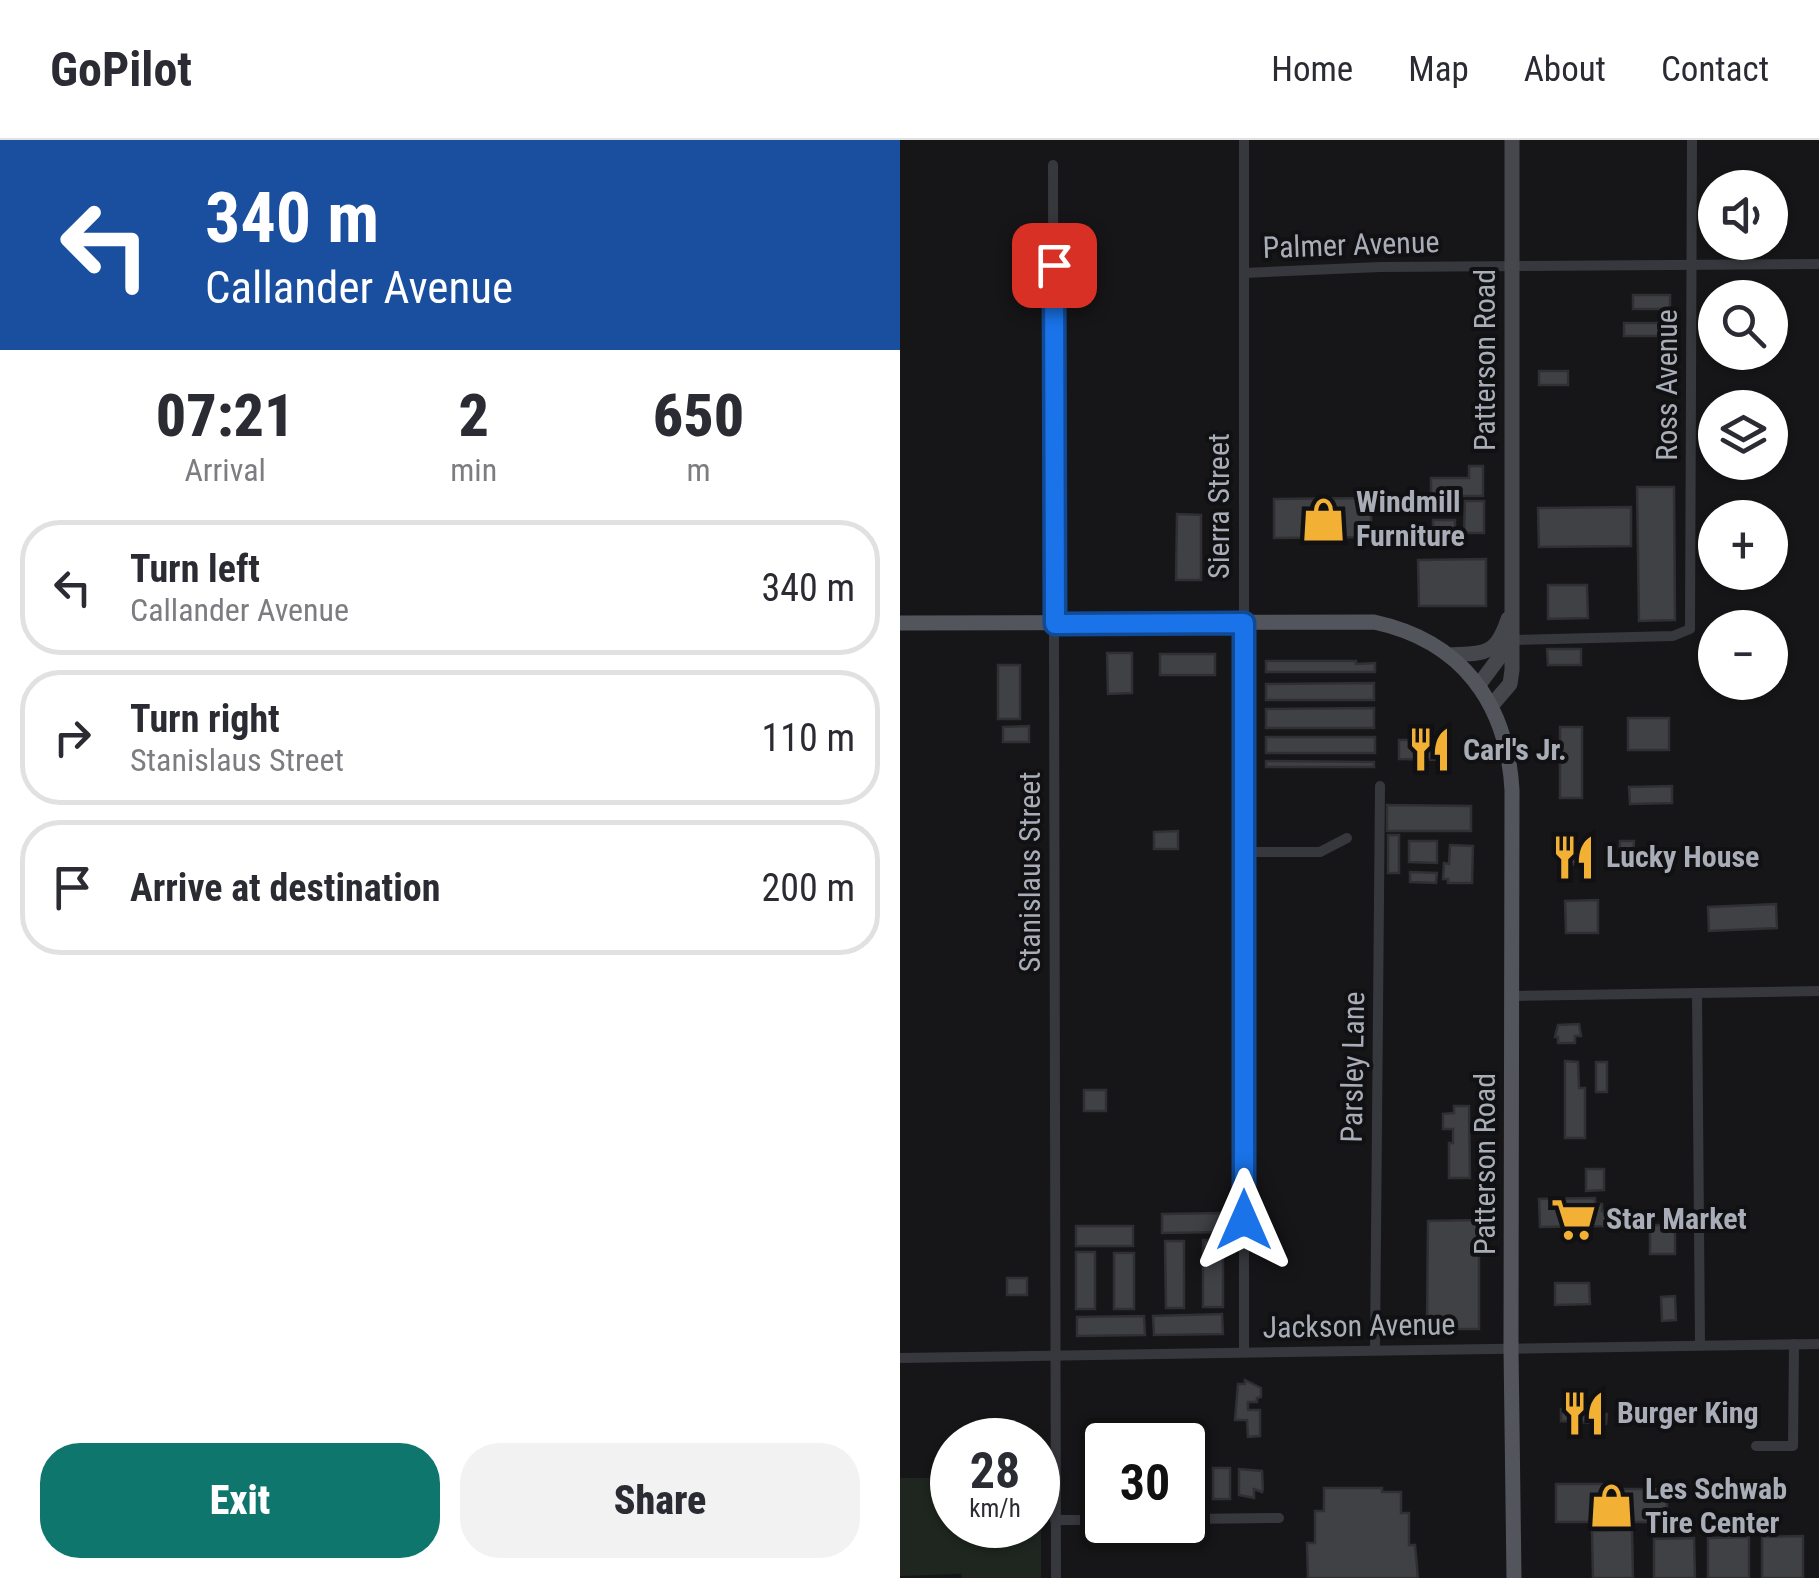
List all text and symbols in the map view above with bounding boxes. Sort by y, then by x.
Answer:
text: GoPilot [50,41,192,98]
text: Home [1271,49,1353,90]
text: Map [1408,49,1469,90]
text: About [1524,49,1606,90]
text: Contact [1661,49,1769,90]
map controls [1698,170,1788,700]
button: sound [1698,170,1788,260]
text: 340 m [205,177,379,259]
icon: left [40,180,170,310]
pin [1012,223,1097,308]
street label: Palmer Avenue [1262,224,1440,265]
icon: arrive [1027,238,1082,293]
text: Callander Avenue [205,261,513,314]
street label: Patterson Road [1467,269,1502,451]
button: search [1698,280,1788,370]
street label: Ross Avenue [1649,309,1684,461]
text: 07:21 [156,380,295,451]
text: 2 [458,380,489,451]
text: 650 [653,380,744,451]
button: layers [1698,390,1788,480]
street label: Sierra Street [1201,433,1236,579]
text: Arrival [184,451,266,489]
text: min [450,451,497,489]
text: m [687,451,711,489]
place label: Windmill Furniture [1356,484,1465,553]
shop icon: Windmill Furniture [1299,495,1347,543]
button: + [1698,500,1788,590]
text: Turn left [130,547,260,591]
icon: left [45,560,100,615]
text: 340 m [761,566,855,610]
text: Callander Avenue [130,591,349,629]
button: − [1698,610,1788,700]
text: Turn right [130,697,280,741]
icon: right [45,710,100,765]
text: 110 m [761,716,855,760]
restaurant icon: Carl's Jr. [1406,726,1454,774]
place label: Carl's Jr. [1463,732,1567,767]
text: Stanislaus Street [130,741,344,779]
street label: Stanislaus Street [1012,772,1047,972]
restaurant icon: Lucky House [1549,833,1597,881]
place label: Lucky House [1606,839,1759,874]
icon: arrive [45,860,100,915]
text: Arrive at destination [130,866,440,910]
text: 200 m [761,866,855,910]
street label: Parsley Lane [1334,991,1371,1143]
street label: Patterson Road [1467,1073,1502,1255]
position arrow [1192,1168,1296,1272]
supermarket icon: Star Market [1549,1195,1597,1243]
place label: Star Market [1606,1201,1747,1236]
street label: Jackson Avenue [1262,1306,1456,1345]
restaurant icon: Burger King [1560,1389,1608,1437]
place label: Burger King [1617,1395,1759,1430]
speed limit sign: 30 [1080,1418,1210,1548]
text: 28 [970,1442,1020,1500]
button: Exit [40,1443,440,1558]
button: Share [460,1443,860,1558]
place label: Les Schwab Tire Center [1645,1471,1787,1540]
shop icon: Les Schwab Tire Center [1588,1482,1636,1530]
text: km/h [969,1494,1021,1523]

